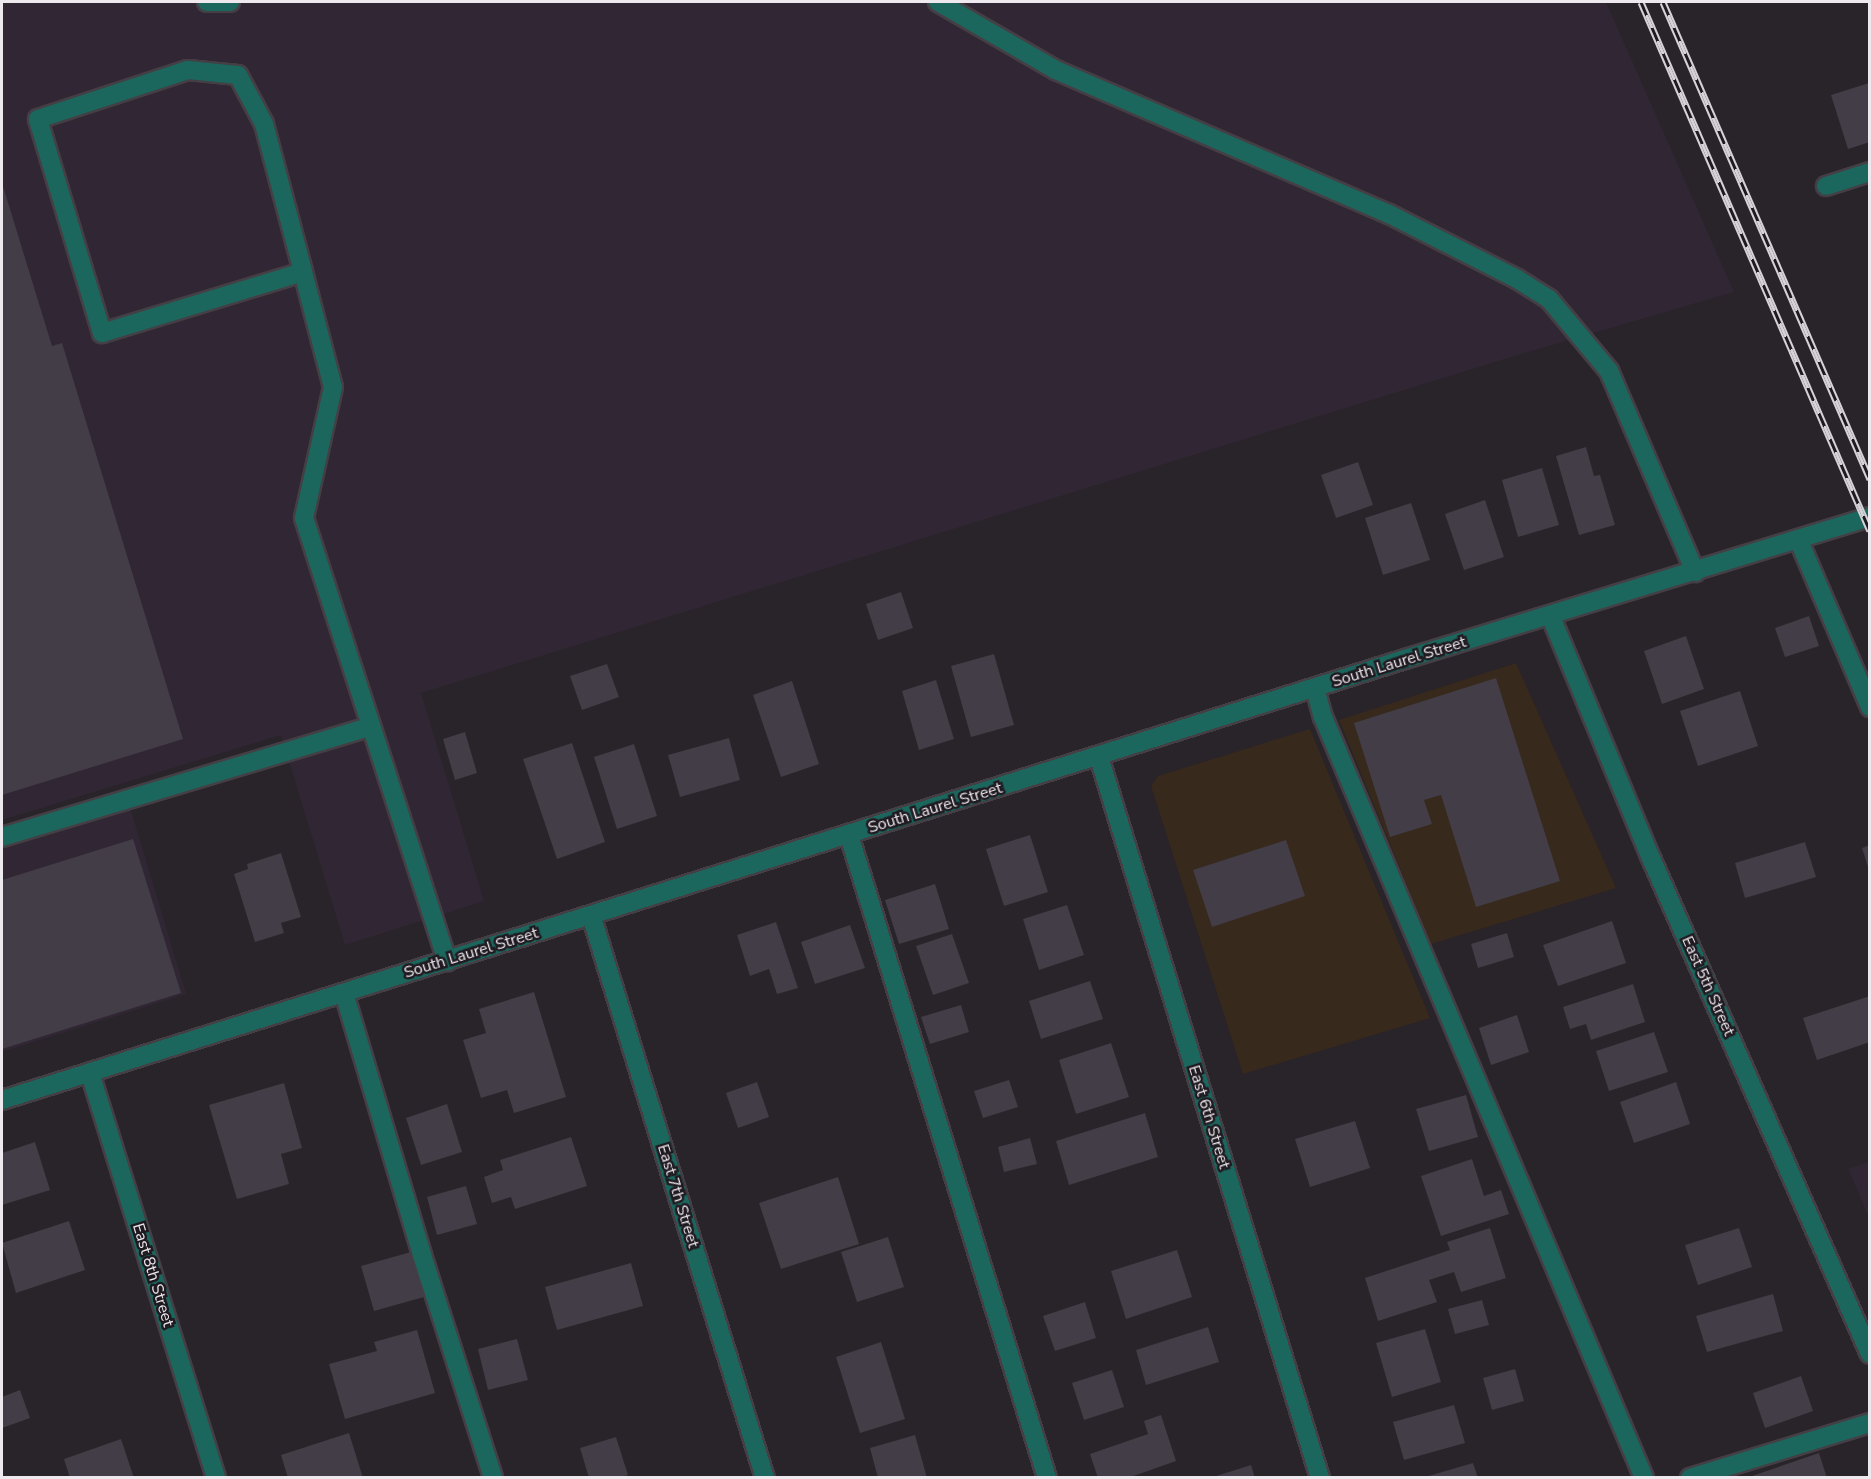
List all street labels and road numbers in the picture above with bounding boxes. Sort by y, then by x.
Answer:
street label: South Laurel Street [1330,632,1468,692]
street label: South Laurel Street [866,778,1004,838]
street label: South Laurel Street [402,923,540,983]
street label: East 5th Street [1677,933,1739,1039]
street label: East 6th Street [1184,1063,1234,1171]
street label: East 7th Street [653,1142,703,1250]
street label: East 8th Street [128,1221,178,1329]

